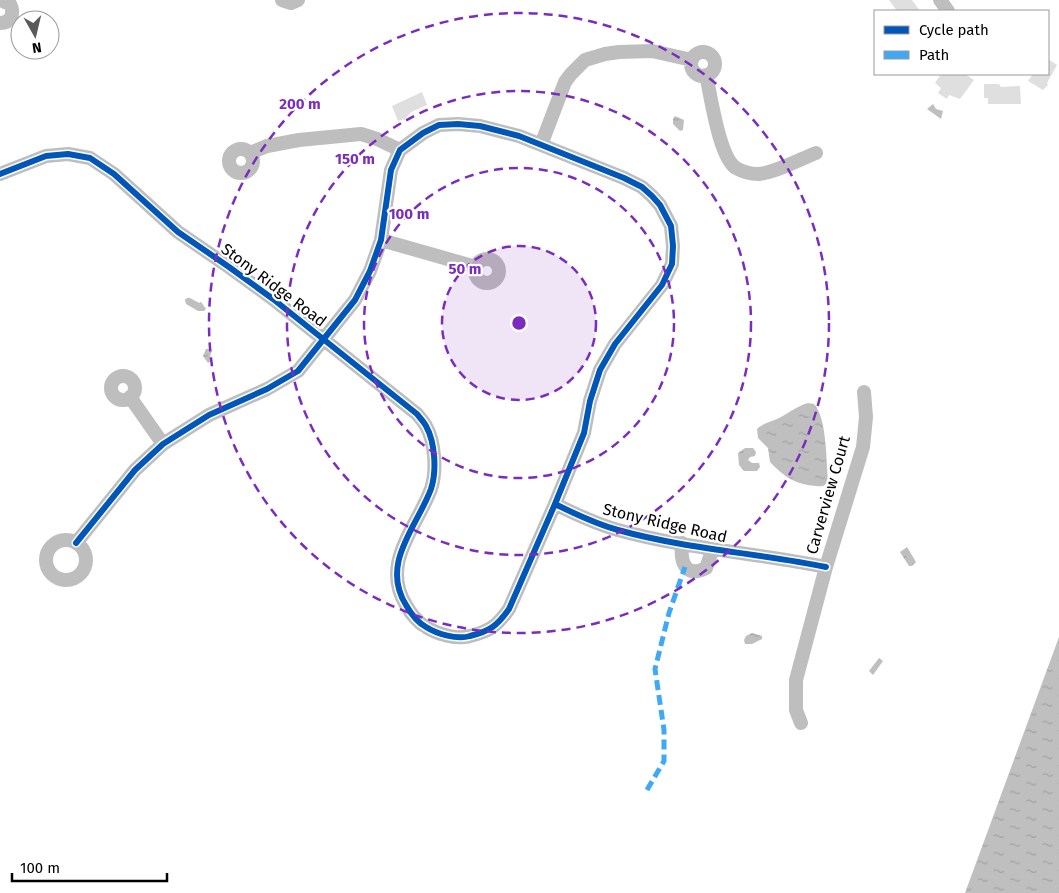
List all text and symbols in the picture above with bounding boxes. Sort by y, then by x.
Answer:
north arrow [10,10,60,60]
legend [874,10,1049,75]
text: Cycle path [919,21,989,39]
text: N [31,38,43,56]
text: Path [919,46,949,64]
text: 200 m [279,95,321,113]
text: 150 m [335,150,375,168]
text: 100 m [389,205,429,223]
street label: Stony Ridge Road [218,239,330,331]
text: 50 m [448,260,482,278]
centre of rings [510,314,528,332]
street label: Carverview Court [802,433,854,556]
street label: Stony Ridge Road [601,499,729,547]
scale bar [12,850,168,882]
text: 100 m [20,859,60,877]

